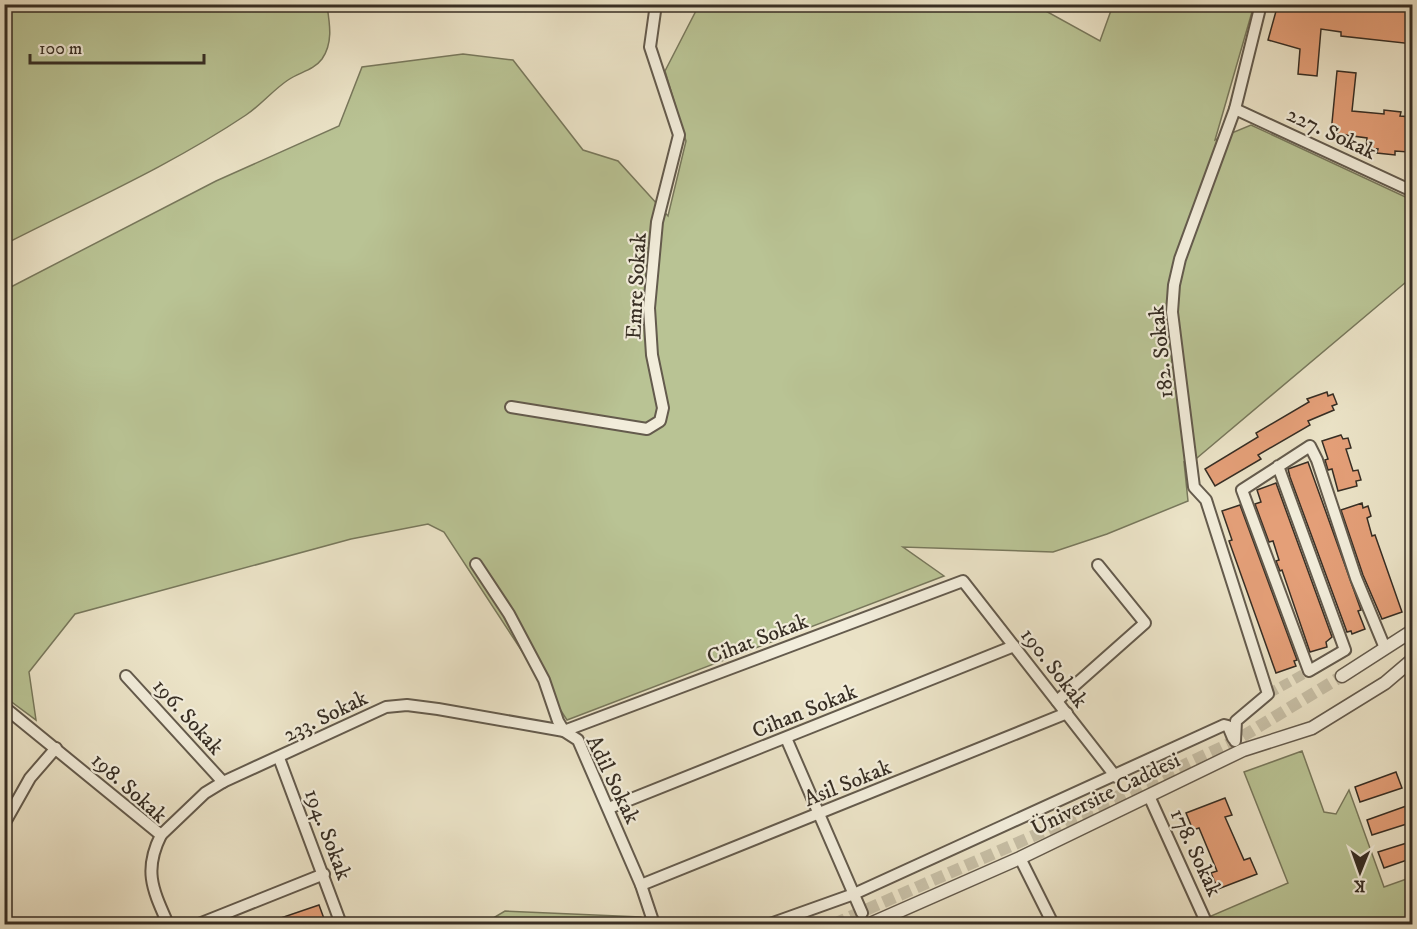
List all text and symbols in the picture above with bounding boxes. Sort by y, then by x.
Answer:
scale bar [30,27,204,65]
text: 100 m [39,38,82,60]
street label: 227. Sokak [1282,101,1381,166]
street label: Emre Sokak [620,232,653,340]
street label: 182. Sokak [1143,304,1180,400]
street label: Cihat Sokak [703,608,812,671]
street label: 190. Sokak [1014,623,1093,713]
street label: 196. Sokak [147,673,229,761]
street label: Cihan Sokak [748,678,861,745]
street label: 233. Sokak [279,684,372,748]
street label: Adil Sokak [580,731,646,828]
street label: 198. Sokak [85,747,173,829]
street label: Üniversite Caddesi [1027,747,1185,842]
street label: Asil Sokak [800,754,895,813]
street label: 194. Sokak [298,785,357,884]
street label: 178. Sokak [1164,804,1228,901]
north arrow [1330,842,1390,902]
text: K [1353,876,1366,896]

